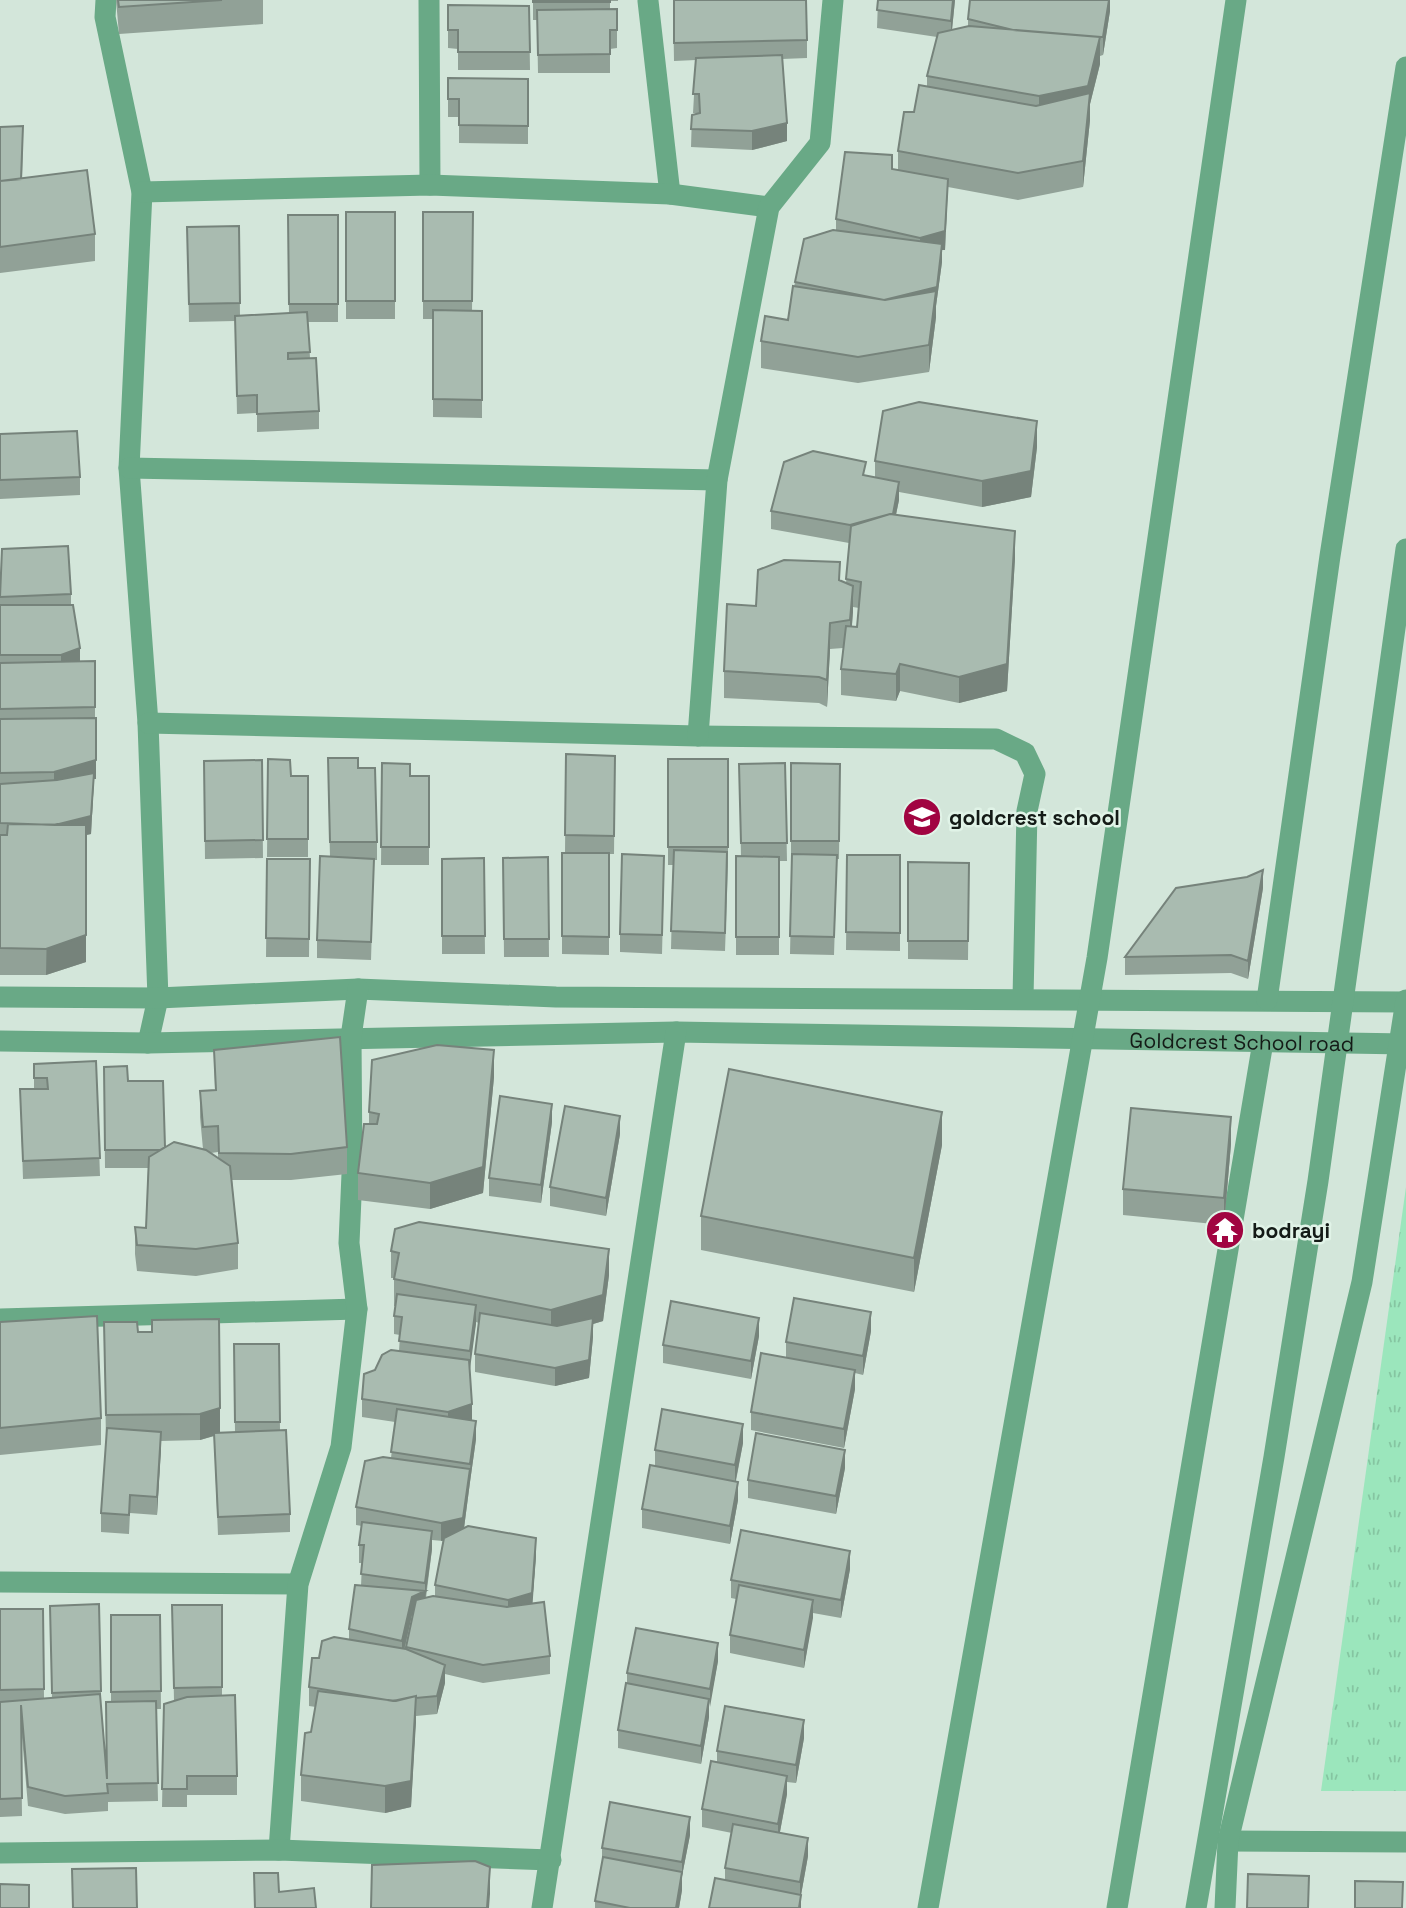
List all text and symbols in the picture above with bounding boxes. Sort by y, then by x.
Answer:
school or university icon: goldcrest school [901,796,943,838]
place label: goldcrest school [949,804,1120,831]
street label: Goldcrest School road [1129,1026,1354,1057]
temple icon: bodrayi [1204,1209,1246,1251]
place label: bodrayi [1252,1217,1330,1244]

